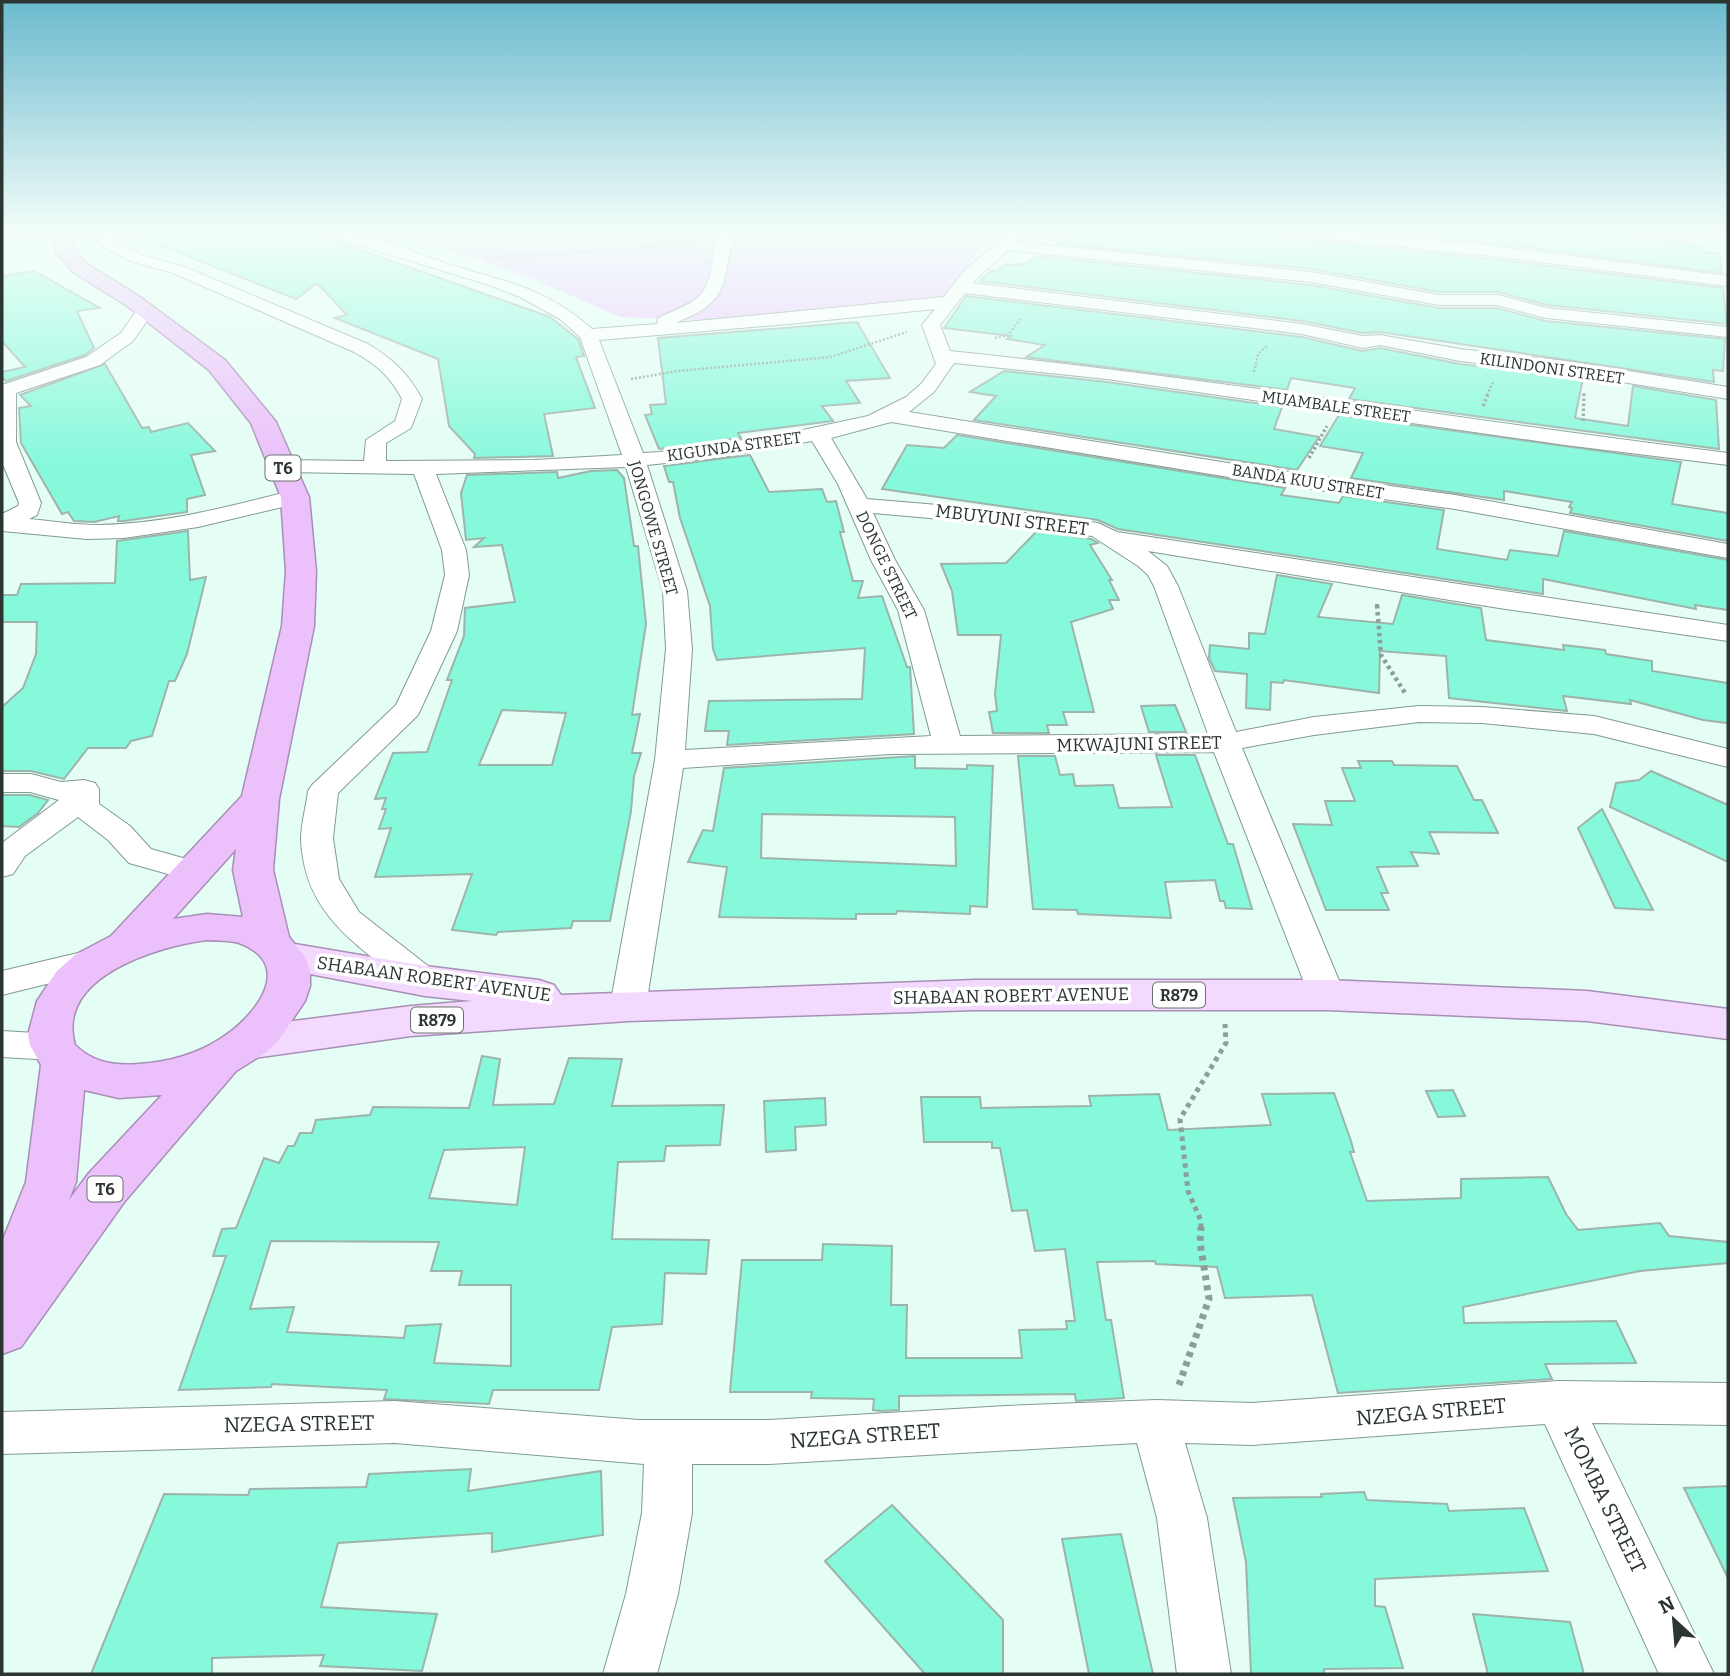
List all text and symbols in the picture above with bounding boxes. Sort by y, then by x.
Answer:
street label: KILINDONI STREET [1478,349,1625,388]
street label: MUAMBALE STREET [1260,387,1412,426]
street label: KIGUNDA STREET [666,428,802,465]
road number: T6 [266,456,300,481]
street label: JONGOWE STREET [625,458,682,598]
street label: BANDA KUU STREET [1231,460,1385,503]
street label: MBUYUNI STREET [934,500,1090,540]
street label: DONGE STREET [852,508,921,623]
street label: MKWAJUNI STREET [1056,732,1222,756]
street label: SHABAAN ROBERT AVENUE [316,952,552,1006]
road number: R879 [1153,982,1205,1007]
street label: SHABAAN ROBERT AVENUE [893,983,1129,1009]
road number: R879 [411,1008,463,1032]
road number: T6 [88,1176,122,1202]
street label: NZEGA STREET [1355,1392,1507,1432]
street label: NZEGA STREET [223,1410,375,1438]
street label: NZEGA STREET [789,1418,941,1454]
street label: MOMBA STREET [1558,1422,1652,1578]
north arrow [1639,1585,1709,1655]
text: N [1655,1591,1679,1619]

